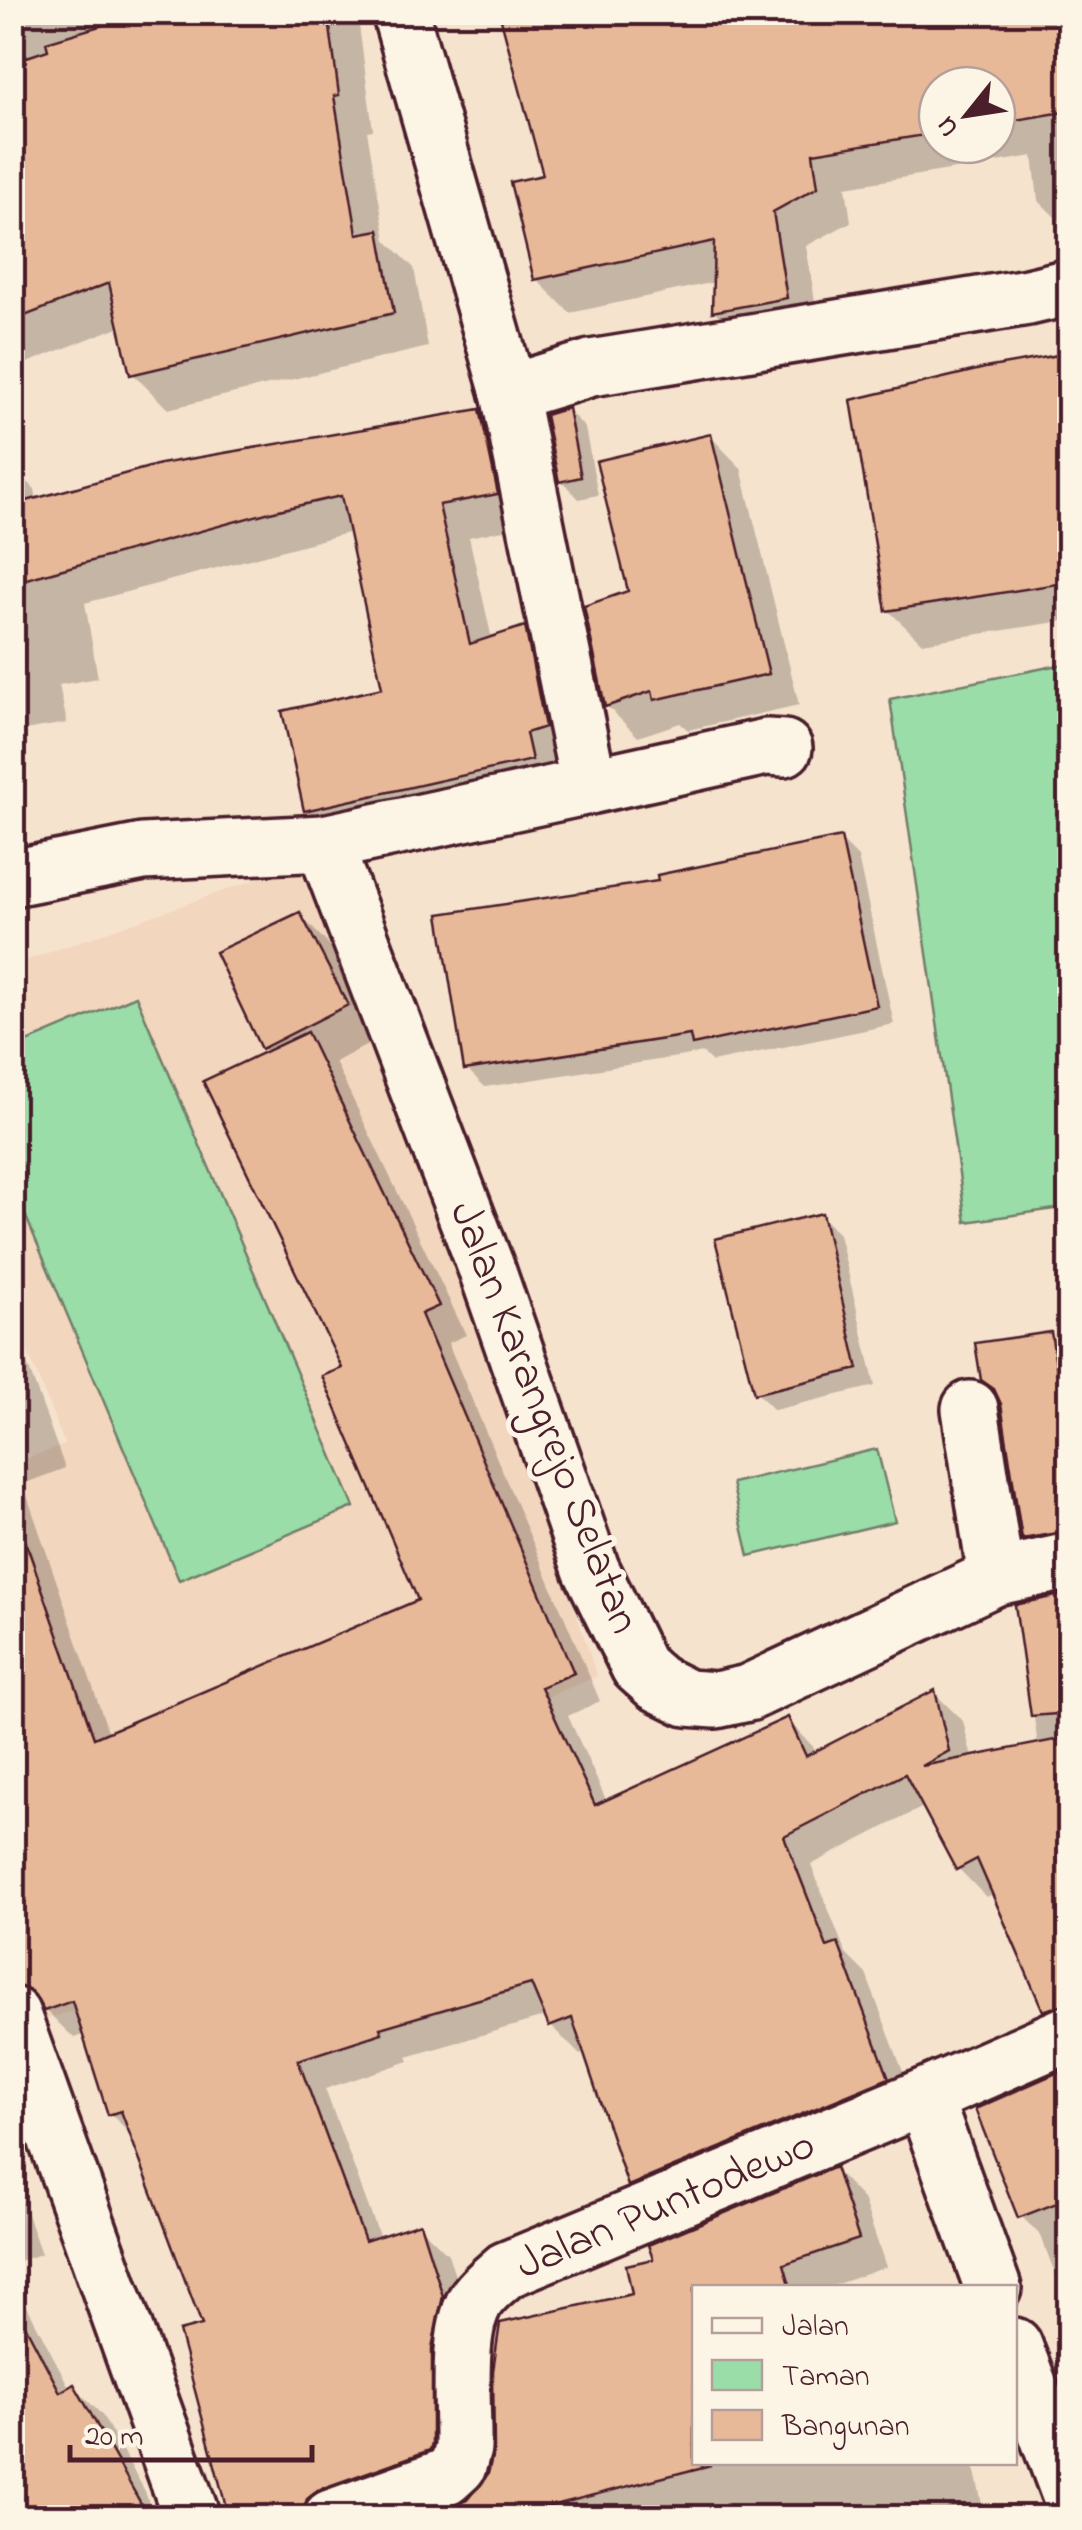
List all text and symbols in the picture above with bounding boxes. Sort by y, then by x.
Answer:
north arrow [917,65,1017,165]
text: U [926,108,971,144]
street label: Jalan Karangrejo Selatan [429,1192,656,1644]
street label: Jalan Puntodewo [506,2113,826,2299]
legend [692,2285,1017,2465]
text: Jalan [782,2306,849,2350]
text: Taman [782,2356,870,2400]
scale bar [70,2400,312,2462]
text: Bangunan [781,2406,910,2450]
text: 20 m [85,2416,144,2460]

